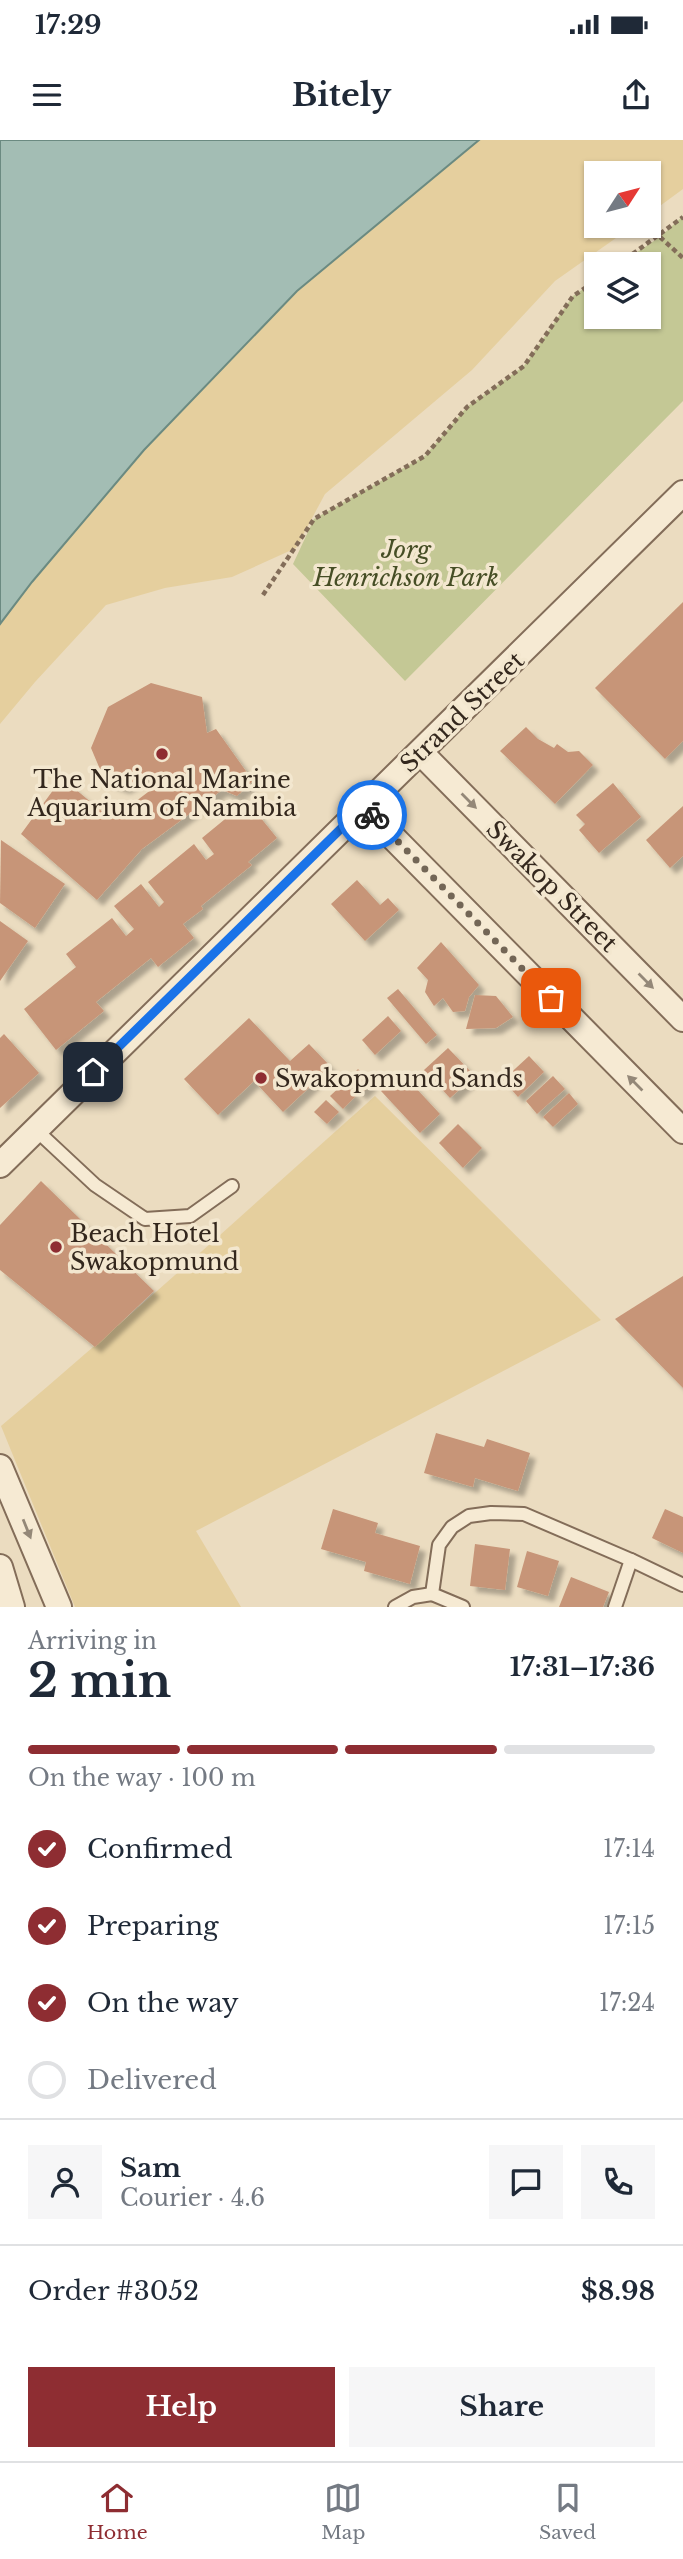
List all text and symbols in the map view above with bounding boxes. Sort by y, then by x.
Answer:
text: 17:29 [35,9,102,41]
text: Bitely [292,75,391,115]
icon: menu [28,76,66,114]
icon: share [617,76,655,114]
north arrow [584,161,662,238]
map controls [584,161,661,329]
button: layers [584,252,661,329]
park label: Jorg Henrichson Park [312,535,499,592]
street label: Strand Street [394,646,530,778]
marker: The National Marine Aquarium of Namibia [154,746,170,762]
place label: The National Marine Aquarium of Namibia [26,765,297,822]
courier [337,780,407,850]
one-way arrow [460,793,477,810]
icon: bike [353,796,391,834]
street label: Swakop Street [480,814,624,958]
pin [521,968,581,1028]
one-way arrow [637,972,653,989]
icon: bag [532,979,570,1017]
pin [63,1042,123,1102]
icon: home [74,1053,112,1091]
place label: Swakopmund Sands [275,1064,523,1093]
marker: Swakopmund Sands [253,1070,269,1086]
one-way arrow [627,1074,644,1091]
place label: Beach Hotel Swakopmund [70,1219,239,1276]
marker: Beach Hotel Swakopmund [48,1239,64,1255]
one-way arrow [22,1519,33,1540]
text: Arriving in [28,1627,157,1655]
text: 17:31–17:36 [510,1651,655,1683]
text: 2 min [28,1652,171,1709]
text: On the way · 100 m [28,1764,256,1792]
icon: check [28,1830,66,1868]
text: Confirmed [87,1833,232,1865]
text: 17:14 [603,1835,655,1863]
icon: check [28,1907,66,1945]
text: Preparing [87,1910,219,1942]
text: 17:15 [603,1912,655,1940]
icon: check [28,1984,66,2022]
text: On the way [87,1987,239,2019]
text: 17:24 [599,1989,655,2017]
text: Delivered [87,2064,217,2096]
button: person [28,2145,102,2219]
button: chat [489,2145,563,2219]
button: phone [581,2145,655,2219]
text: Sam [120,2152,181,2184]
text: Courier · 4.6 [120,2184,265,2212]
text: Order #3052 [28,2275,199,2307]
text: $8.98 [581,2275,655,2307]
button: Help [28,2367,335,2447]
button: Share [349,2367,655,2447]
tab: Home [87,2479,148,2544]
tab: Map [321,2479,365,2544]
tab: Saved [539,2479,596,2544]

